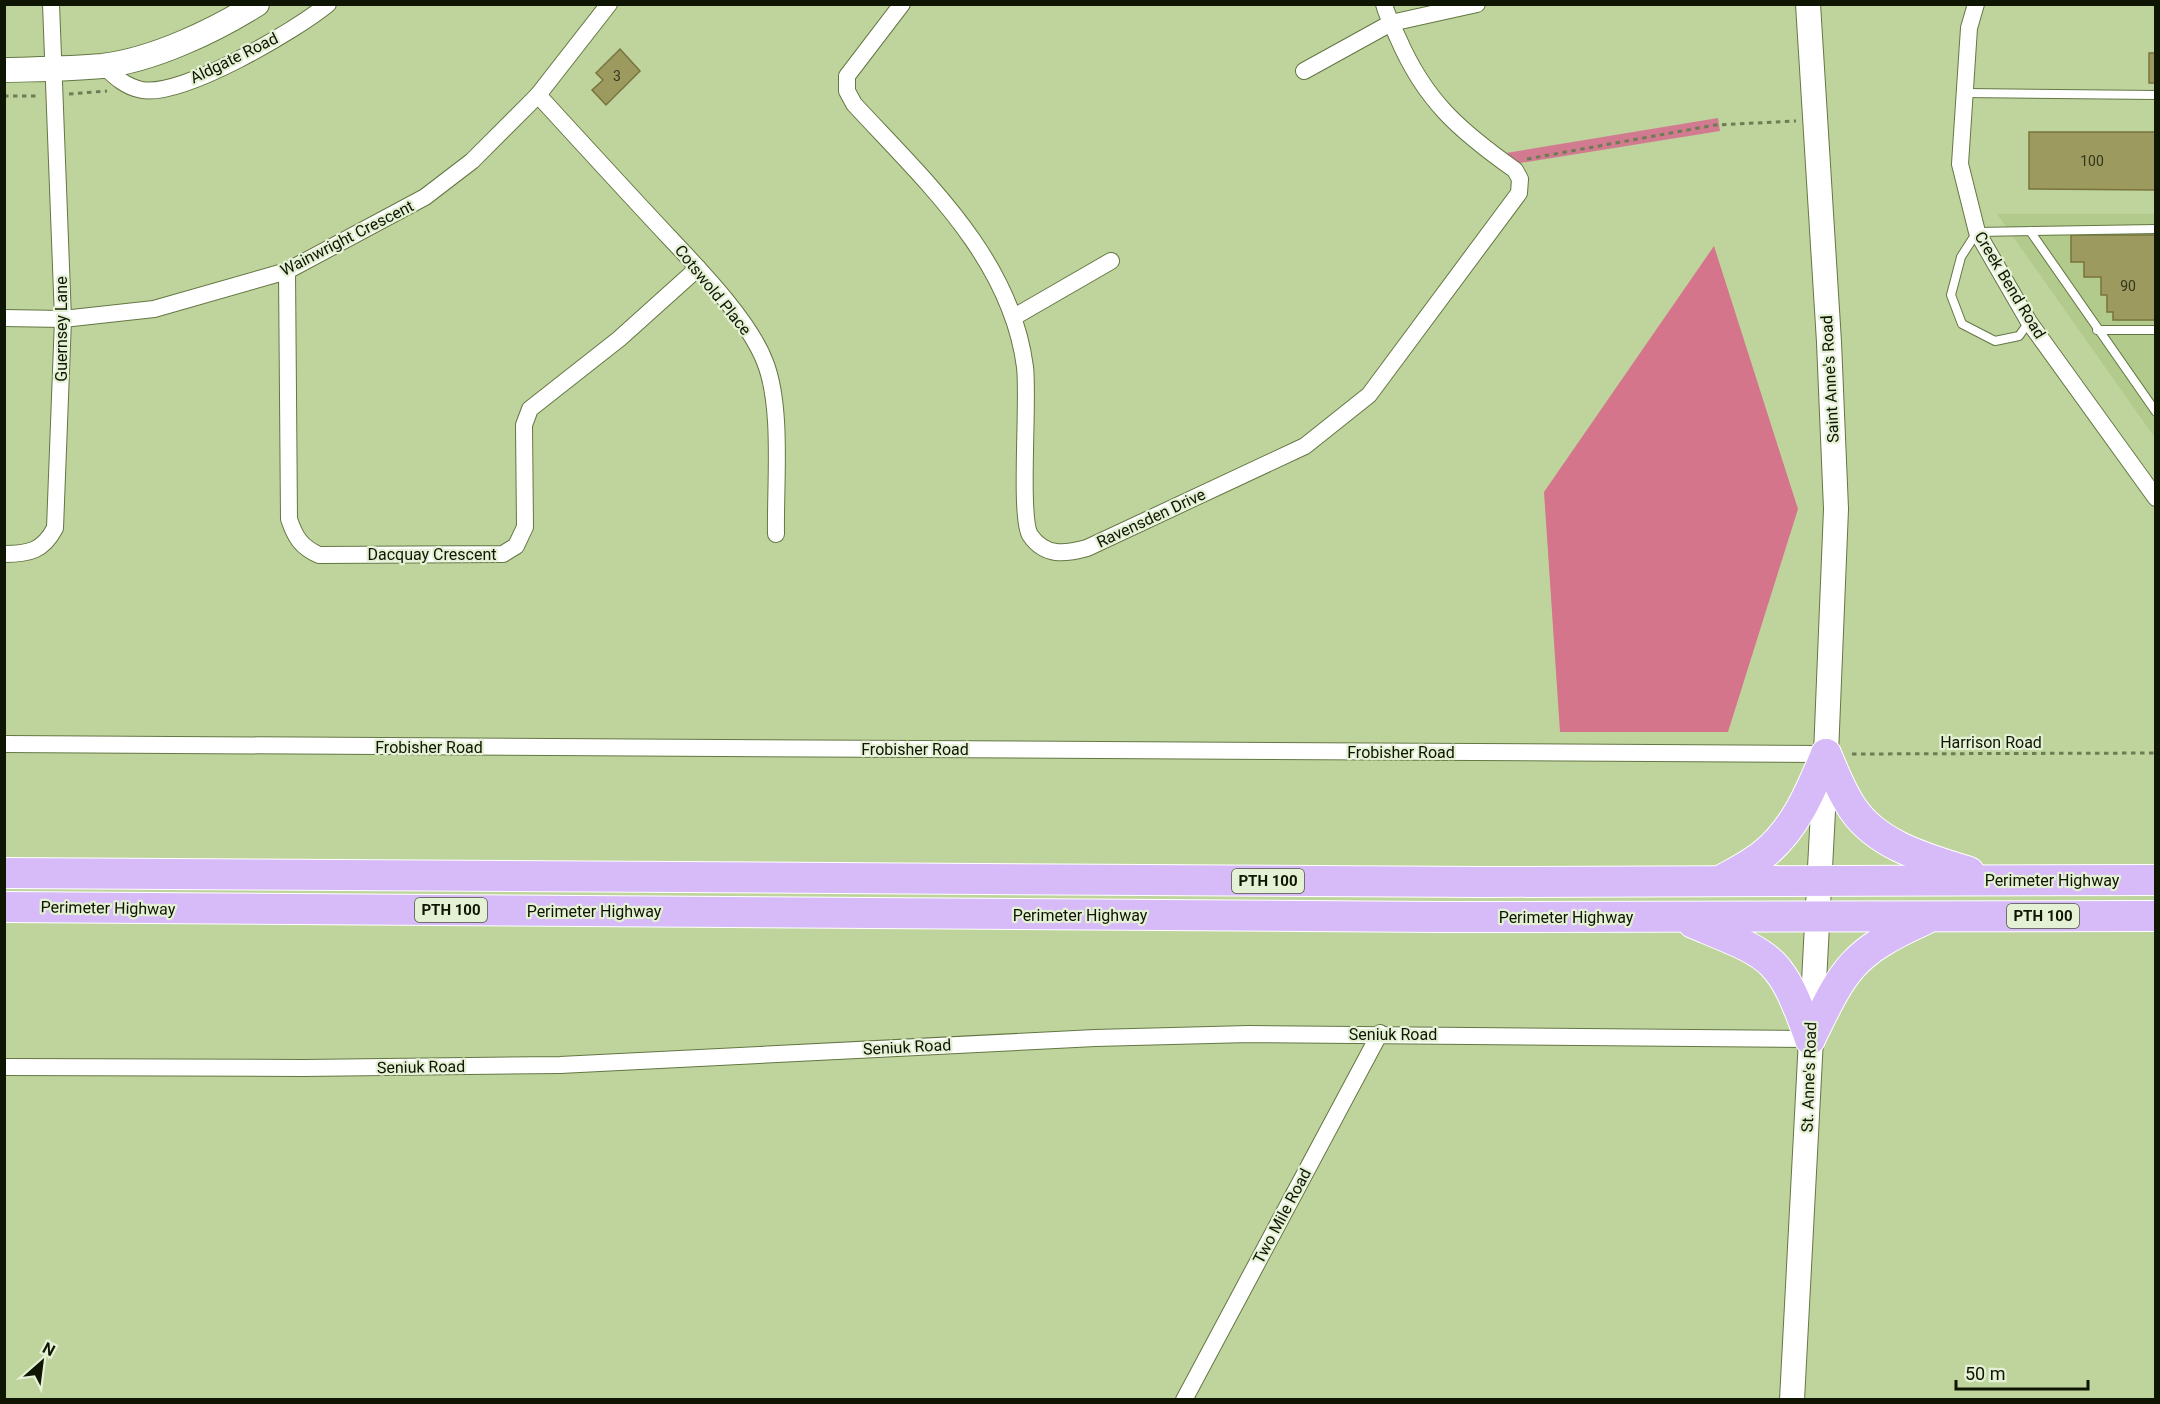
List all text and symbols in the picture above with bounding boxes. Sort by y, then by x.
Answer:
street label: Aldgate Road [187,29,281,87]
house number: 3 [613,68,621,84]
house number: 100 [2080,153,2104,169]
street label: Wainwright Crescent [277,196,417,280]
street label: Creek Bend Road [1971,228,2049,342]
street label: Cotswold Place [671,241,755,339]
street label: Guernsey Lane [52,276,71,382]
house number: 90 [2120,278,2136,294]
street label: Saint Anne's Road [1817,315,1843,443]
street label: Ravensden Drive [1094,484,1208,552]
street label: Dacquay Crescent [368,545,496,564]
street label: Harrison Road [1940,733,2042,752]
street label: Frobisher Road [375,738,483,757]
street label: Frobisher Road [861,740,969,759]
street label: Frobisher Road [1347,743,1455,762]
road number: PTH 100 [1232,869,1304,893]
street label: Perimeter Highway [1985,871,2120,890]
street label: Perimeter Highway [40,897,176,919]
road number: PTH 100 [415,898,487,922]
street label: Perimeter Highway [527,902,662,921]
road number: PTH 100 [2007,904,2079,928]
street label: Perimeter Highway [1013,906,1148,925]
street label: Perimeter Highway [1499,908,1634,927]
street label: St. Anne's Road [1798,1021,1820,1133]
street label: Seniuk Road [1349,1025,1437,1044]
street label: Seniuk Road [862,1035,952,1059]
street label: Seniuk Road [377,1057,465,1077]
street label: Two Mile Road [1249,1165,1315,1267]
north arrow [12,1332,72,1392]
text: N [39,1338,58,1360]
scale bar [1956,1353,2088,1391]
text: 50 m [1965,1363,2005,1384]

